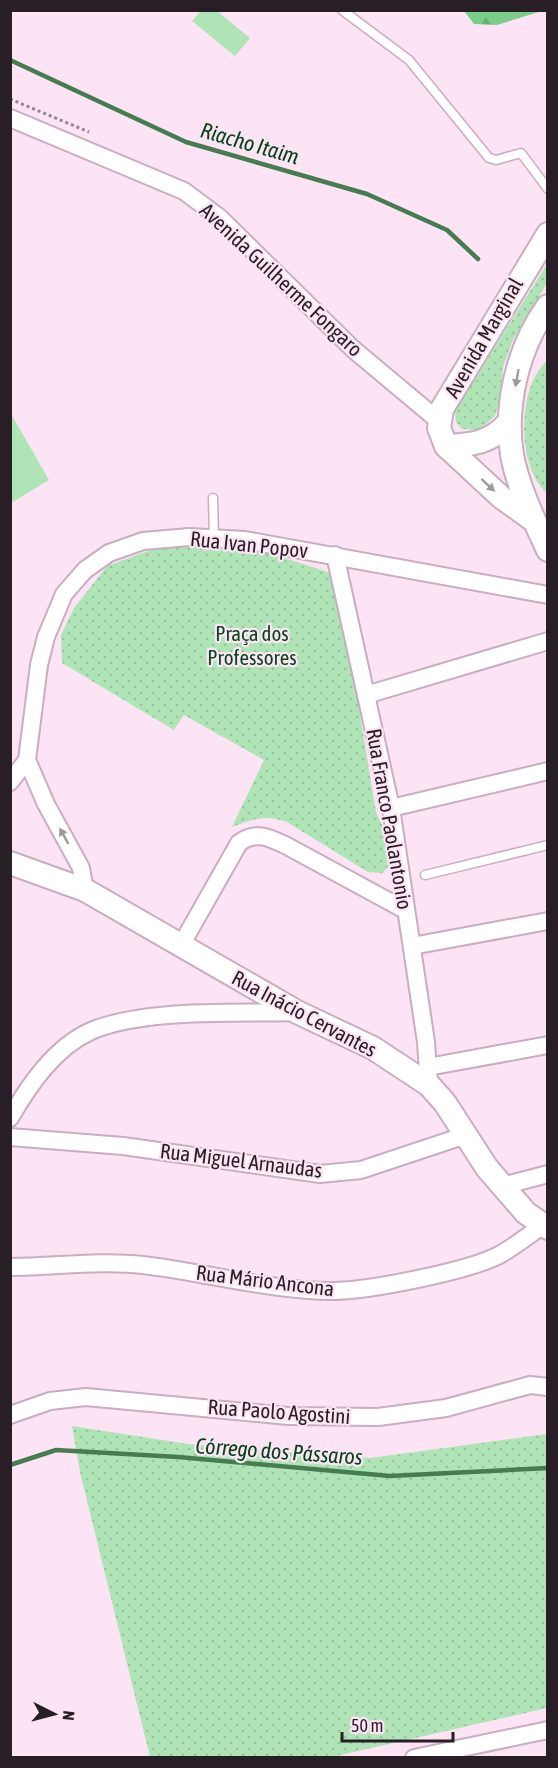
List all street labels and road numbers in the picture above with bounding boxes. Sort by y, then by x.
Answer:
street label: Avenida Guilherme Fongaro [195,198,368,361]
street label: Avenida Marginal [439,273,527,402]
street label: Rua Ivan Popov [189,526,309,562]
street label: Rua Franco Paolantonio [362,727,418,911]
street label: Rua Inácio Cervantes [228,965,381,1061]
street label: Rua Miguel Arnaudas [159,1138,324,1182]
street label: Rua Mário Ancona [195,1260,336,1300]
street label: Rua Paolo Agostini [207,1394,351,1428]

